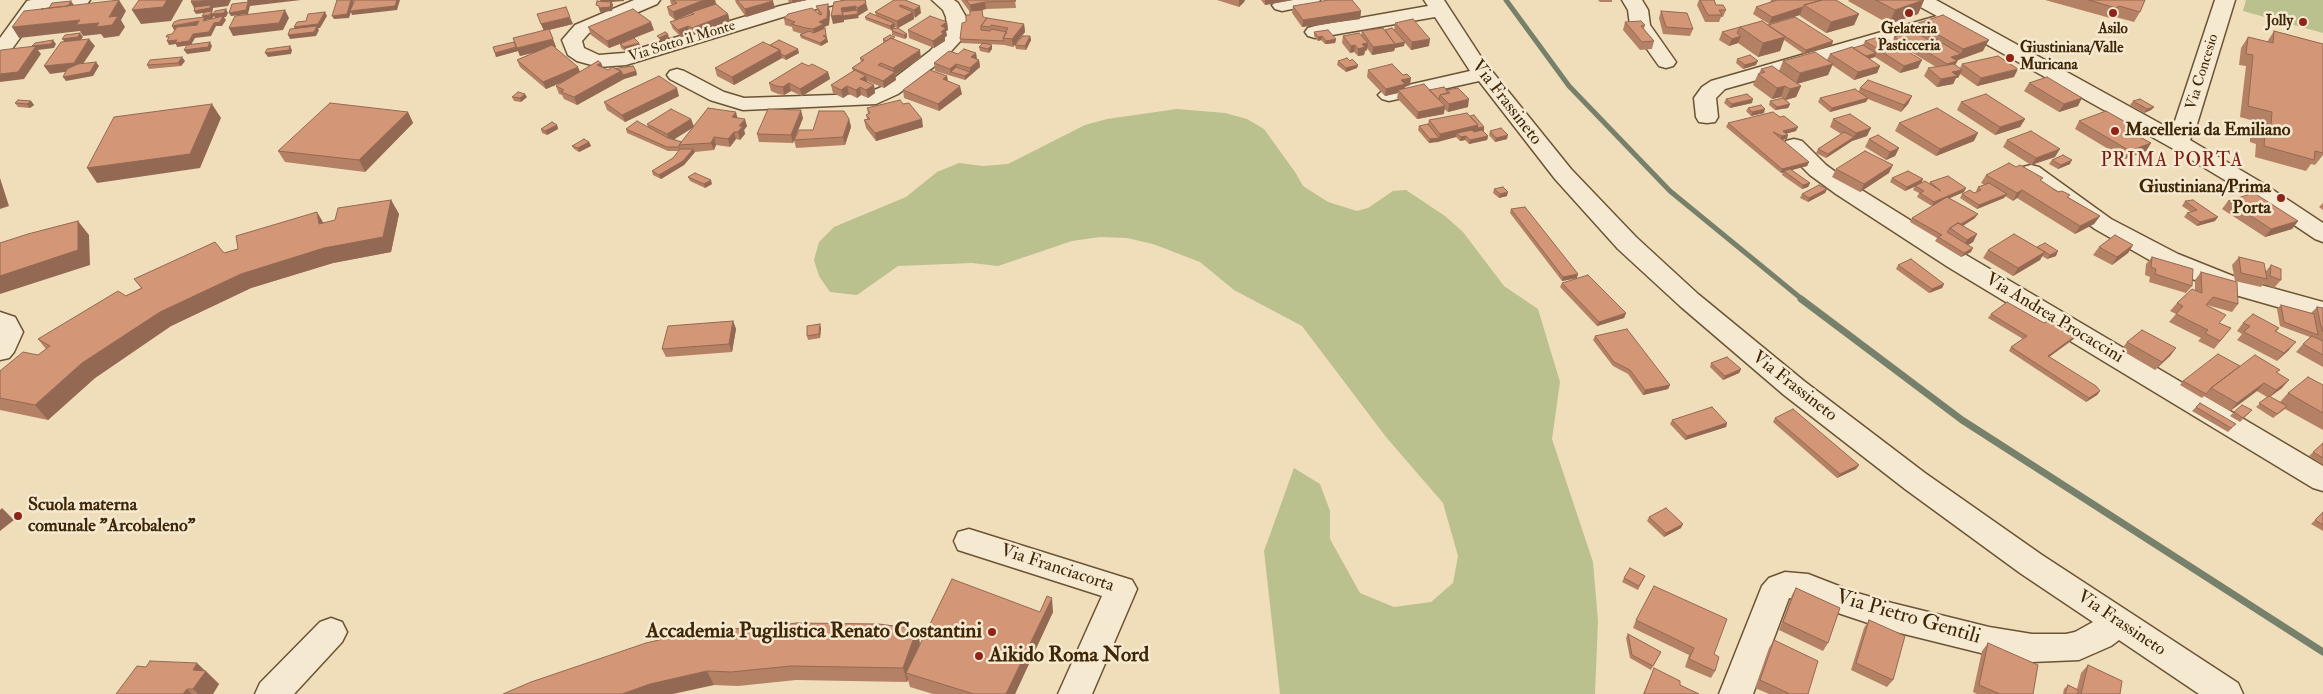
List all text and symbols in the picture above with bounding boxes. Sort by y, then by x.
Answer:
marker: Gelateria Pasticceria [1903,7,1915,19]
marker: Asilo [2107,7,2119,19]
place label: Jolly [2266,13,2293,31]
marker: Jolly [2297,16,2309,28]
street label: Via Sotto il Monte [626,17,738,67]
place label: Gelateria Pasticceria [1878,21,1940,56]
place label: Asilo [2098,21,2128,39]
street label: Via Concesio [2183,32,2223,112]
place label: Giustiniana/Valle Muricana [2020,40,2123,75]
marker: Giustiniana/Valle Muricana [2004,52,2016,64]
street label: Via Frassineto [1466,56,1546,150]
place label: Macelleria da Emiliano [2125,120,2290,142]
marker: Macelleria da Emiliano [2109,125,2121,137]
district label: PRIMA PORTA [2099,151,2245,173]
place label: Giustiniana/Prima Porta [2139,177,2271,220]
marker: Giustiniana/Prima Porta [2275,192,2287,204]
street label: Via Andrea Procaccini [1981,269,2127,369]
street label: Via Frassineto [1747,347,1841,427]
place label: Scuola materna comunale "Arcobaleno" [28,495,196,538]
marker: Scuola materna comunale "Arcobaleno" [12,510,24,522]
street label: Via Franciacorta [998,540,1116,598]
street label: Via Pietro Gentili [1833,585,1983,651]
street label: Via Frassineto [2073,587,2169,661]
place label: Accademia Pugilistica Renato Costantini [646,619,982,645]
marker: Accademia Pugilistica Renato Costantini [986,626,998,638]
place label: Aikido Roma Nord [989,643,1149,669]
marker: Aikido Roma Nord [973,650,985,662]

